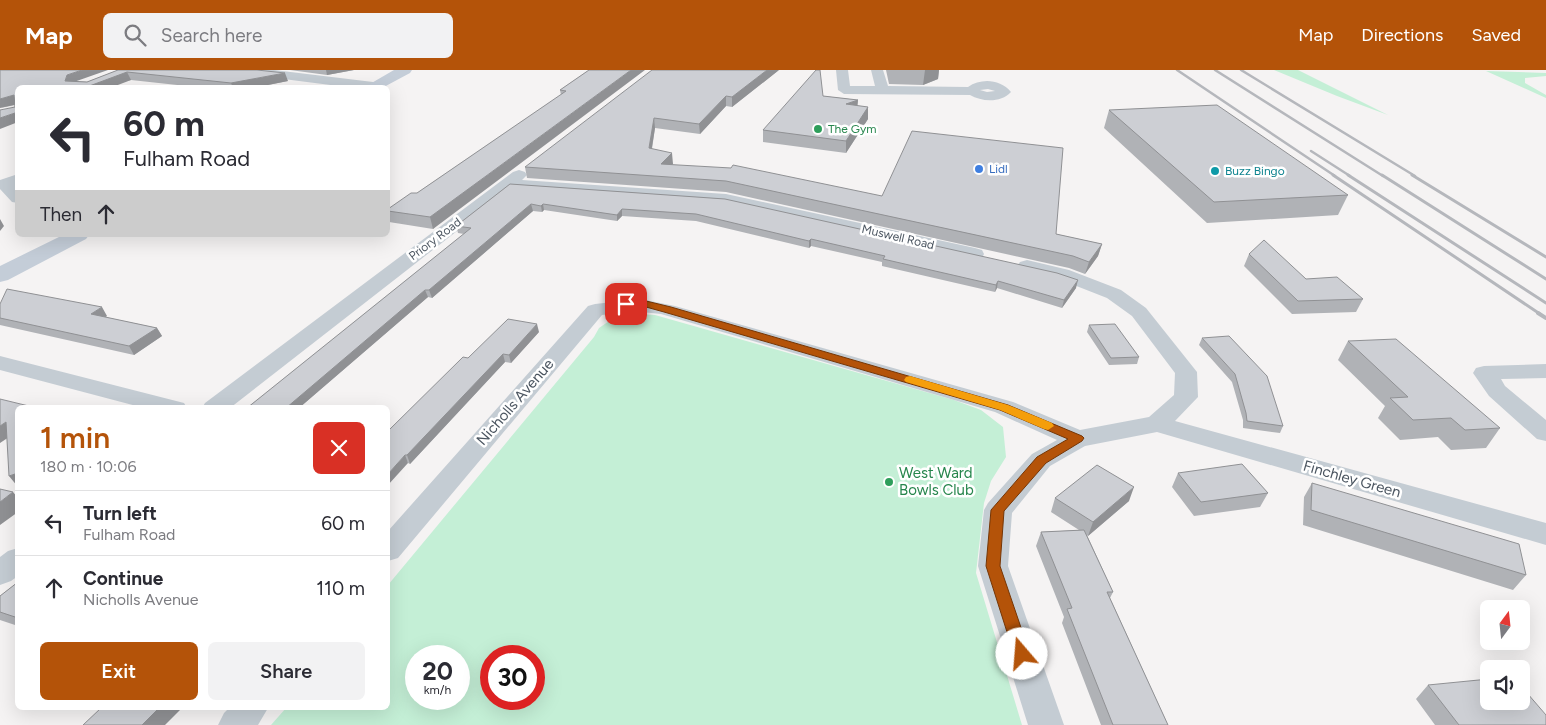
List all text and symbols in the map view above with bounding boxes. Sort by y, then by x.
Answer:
search box [103,13,453,58]
text: Map [25,21,73,50]
icon: search [121,21,149,49]
text: Search here [161,24,262,47]
text: Map [1298,24,1333,46]
text: Directions [1361,24,1443,46]
text: Saved [1471,24,1521,46]
text: 60 m [123,103,205,145]
icon: left [40,105,105,170]
place label: The Gym [828,122,876,136]
marker: The Gym [812,123,824,135]
text: Fulham Road [123,145,250,172]
place label: Lidl [989,162,1008,176]
marker: Lidl [973,163,985,175]
place label: Buzz Bingo [1225,164,1285,178]
marker: Buzz Bingo [1209,165,1221,177]
icon: ahead [92,200,120,228]
text: Then [40,203,82,226]
street label: Priory Road [406,215,464,263]
street label: Muswell Road [860,222,936,252]
pin [605,283,647,325]
icon: arrive [612,290,640,318]
street label: Nicholls Avenue [473,355,557,449]
text: 1 min [40,419,110,456]
button: close [313,422,365,474]
street label: Finchley Green [1301,456,1403,502]
text: 180 m · 10:06 [40,457,136,476]
place label: West Ward Bowls Club [899,464,974,499]
marker: West Ward Bowls Club [883,476,895,488]
text: Turn left [83,502,157,525]
icon: left [40,509,68,537]
text: 60 m [321,512,365,535]
text: Fulham Road [83,525,175,544]
text: Continue [83,567,163,590]
icon: ahead [40,574,68,602]
text: 110 m [316,577,365,600]
text: Nicholls Avenue [83,590,199,609]
north arrow [1480,600,1530,650]
map controls [1480,600,1530,710]
position arrow [995,627,1047,679]
button: Exit [40,642,198,700]
button: Share [208,642,365,700]
speed limit sign: 30 [480,645,545,710]
text: 20 [422,656,453,686]
button: sound [1480,660,1530,710]
text: km/h [424,683,451,697]

